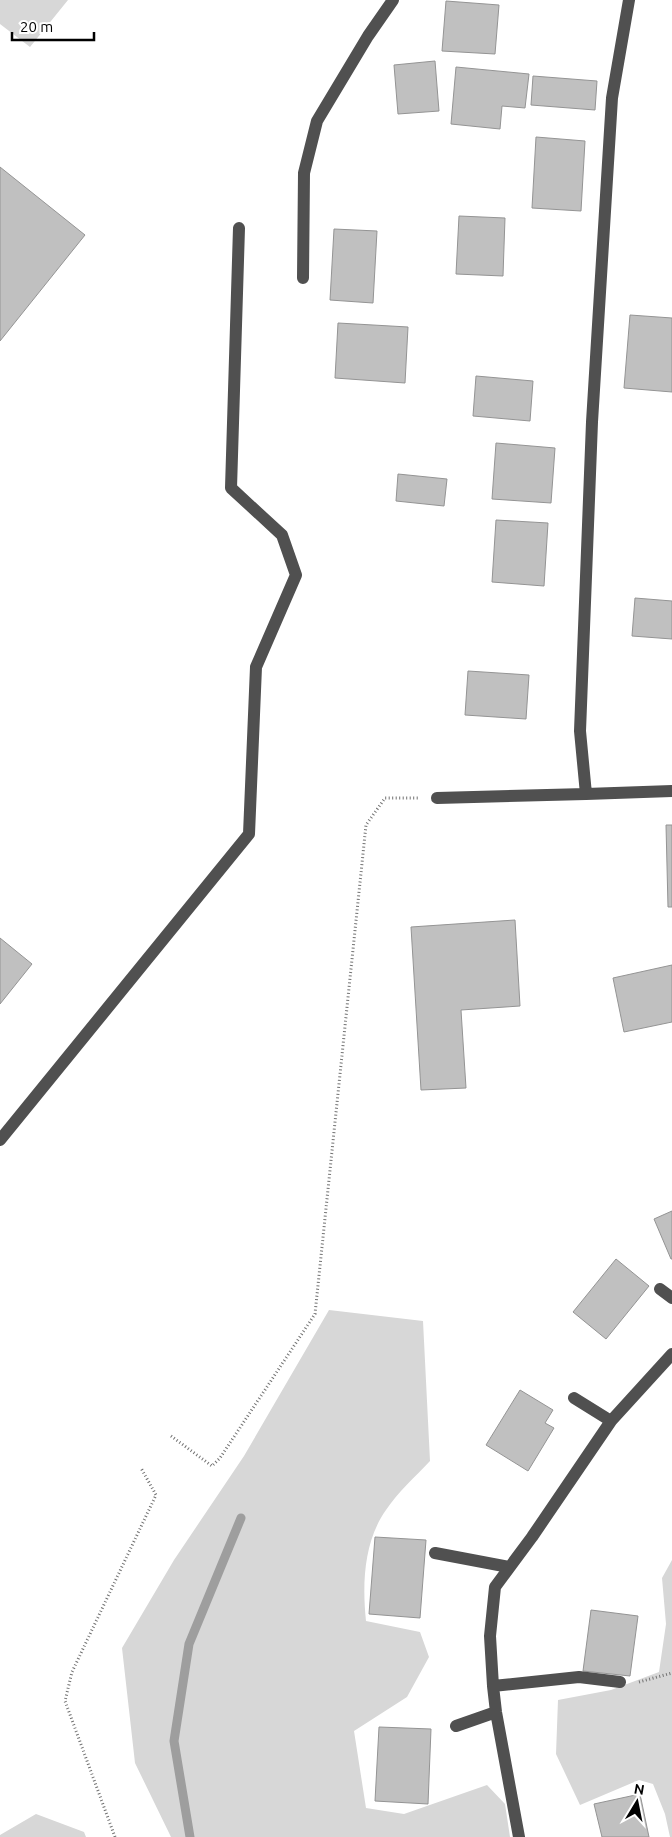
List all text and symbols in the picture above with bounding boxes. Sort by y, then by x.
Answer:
scale bar [12,10,95,42]
text: 20 m [20,18,53,35]
north arrow [612,1777,662,1827]
text: N [633,1780,646,1798]

